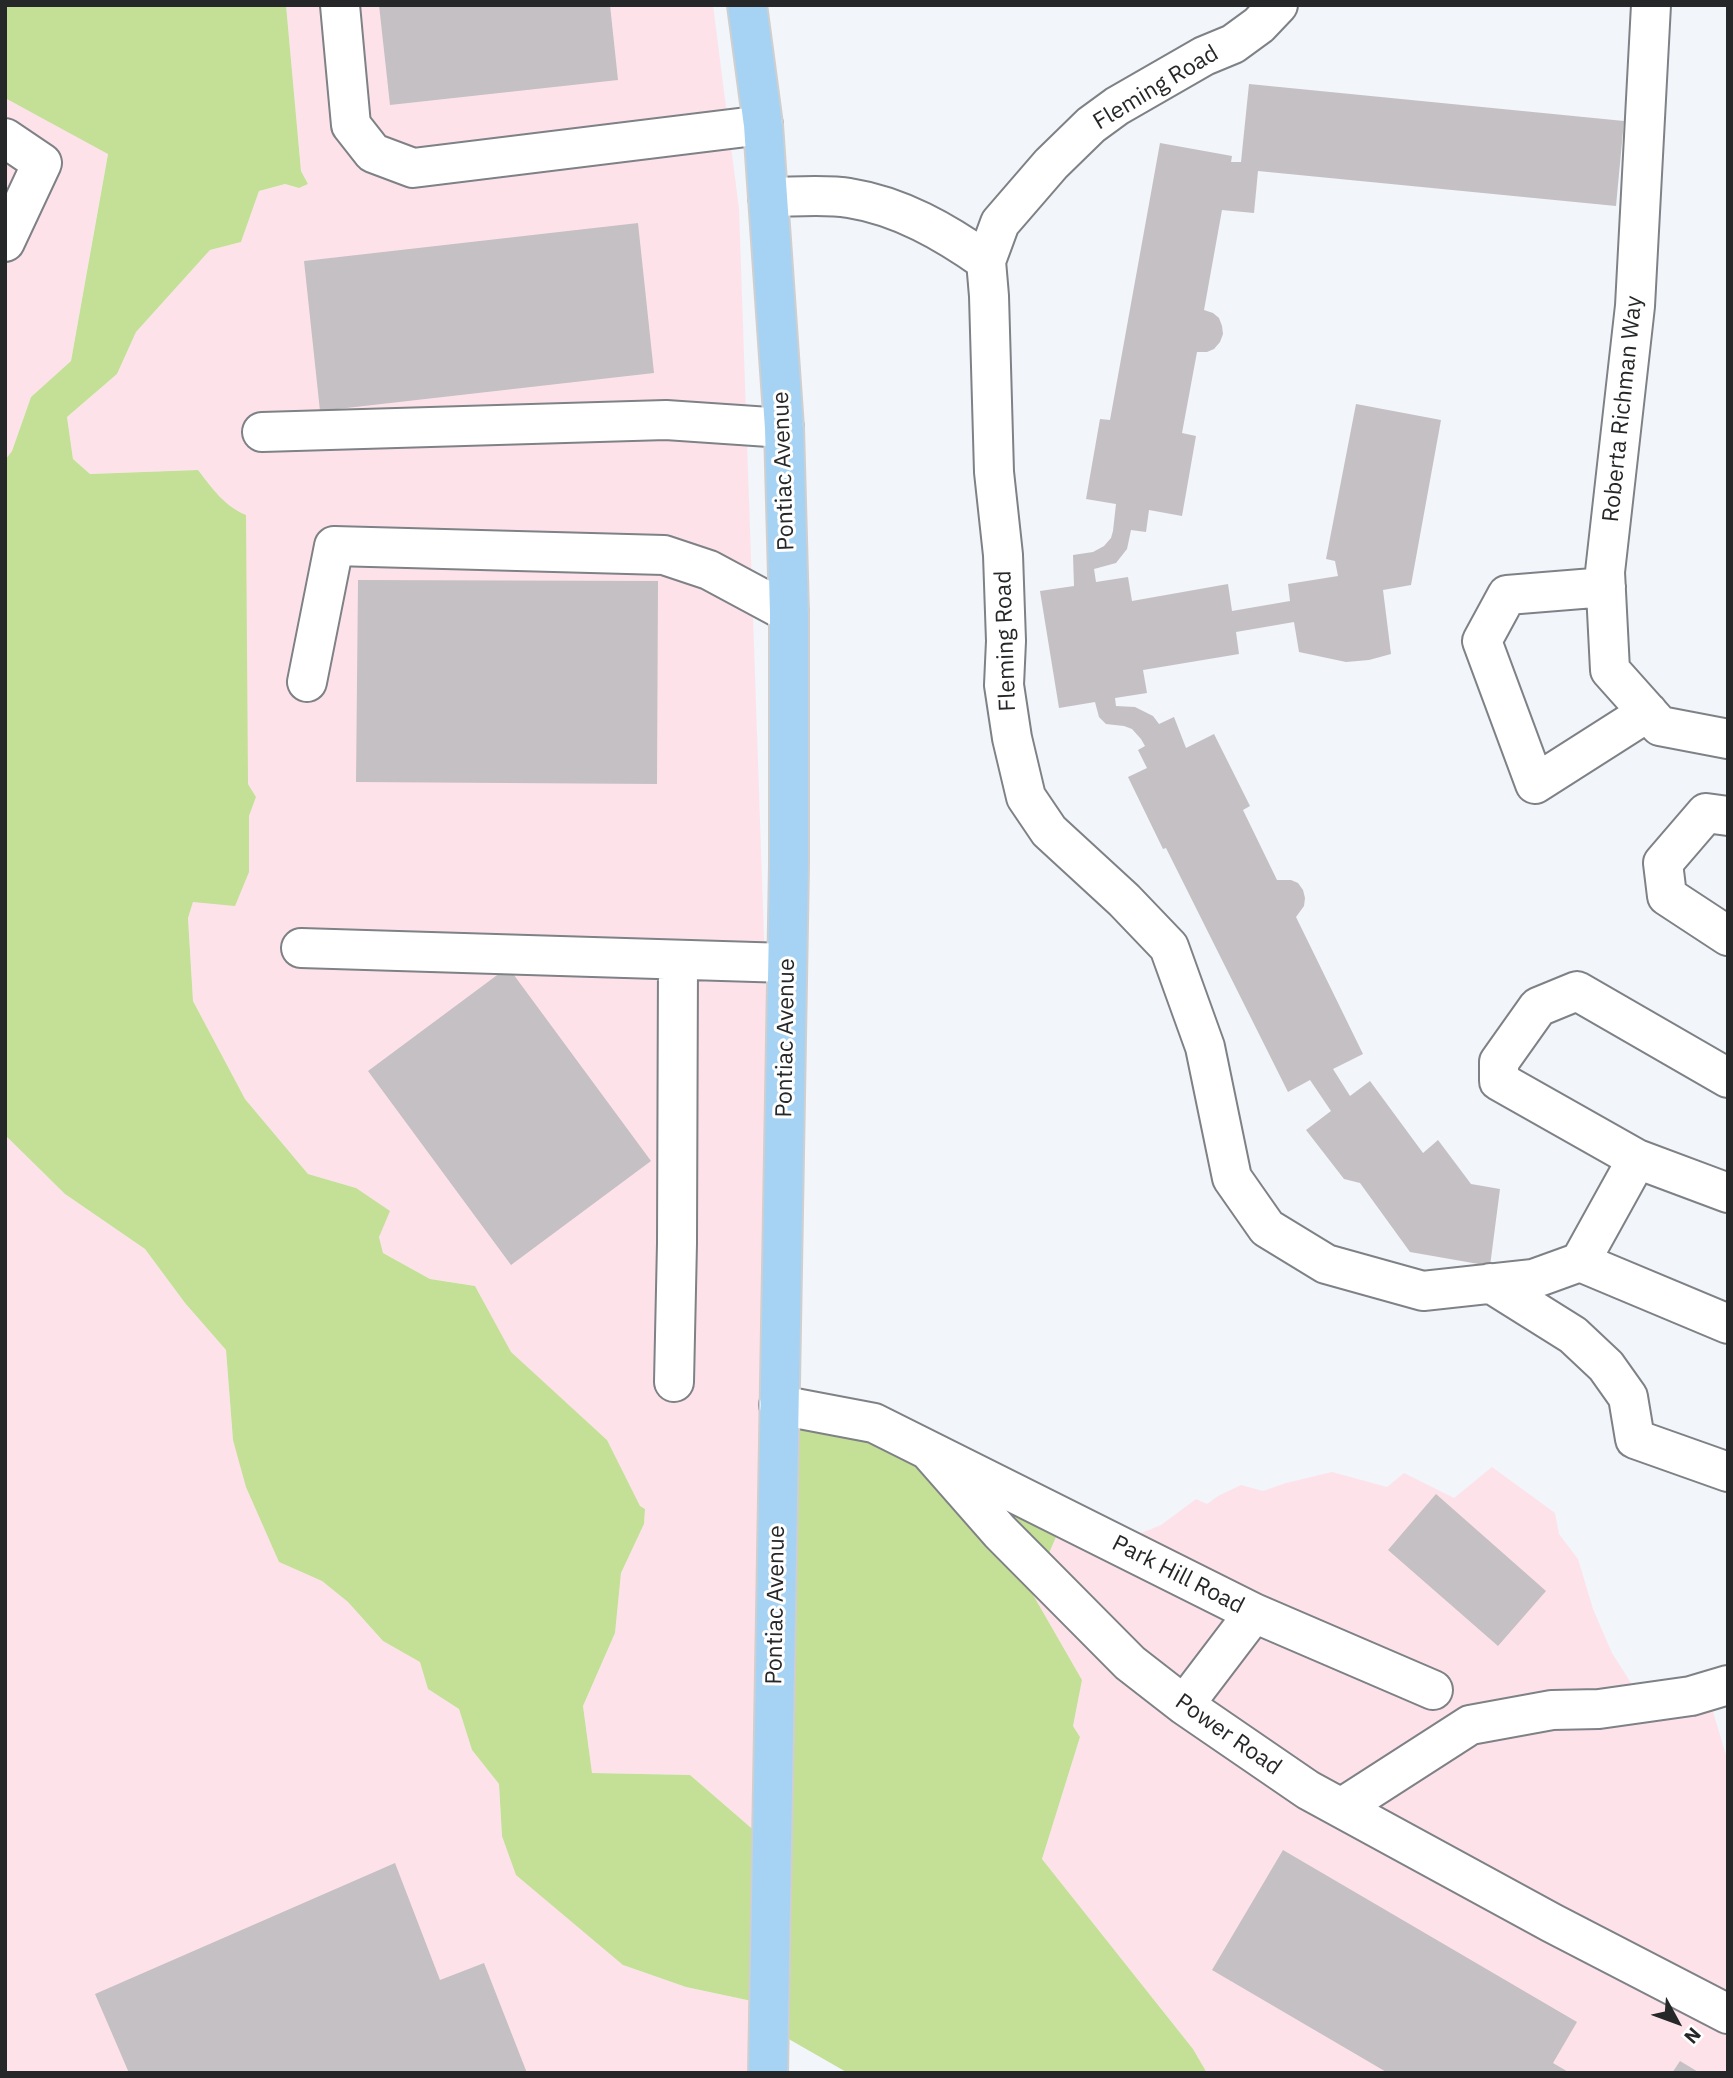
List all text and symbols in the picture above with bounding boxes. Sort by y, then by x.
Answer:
street label: Fleming Road [1088,40,1224,136]
street label: Roberta Richman Way [1597,294,1649,524]
street label: Pontiac Avenue [767,391,801,551]
street label: Fleming Road [990,570,1022,712]
street label: Pontiac Avenue [771,958,801,1118]
street label: Pontiac Avenue [761,1525,791,1685]
street label: Park Hill Road [1107,1530,1249,1620]
street label: Power Road [1170,1688,1286,1782]
north arrow [1642,1987,1712,2057]
text: N [1679,2023,1706,2049]

